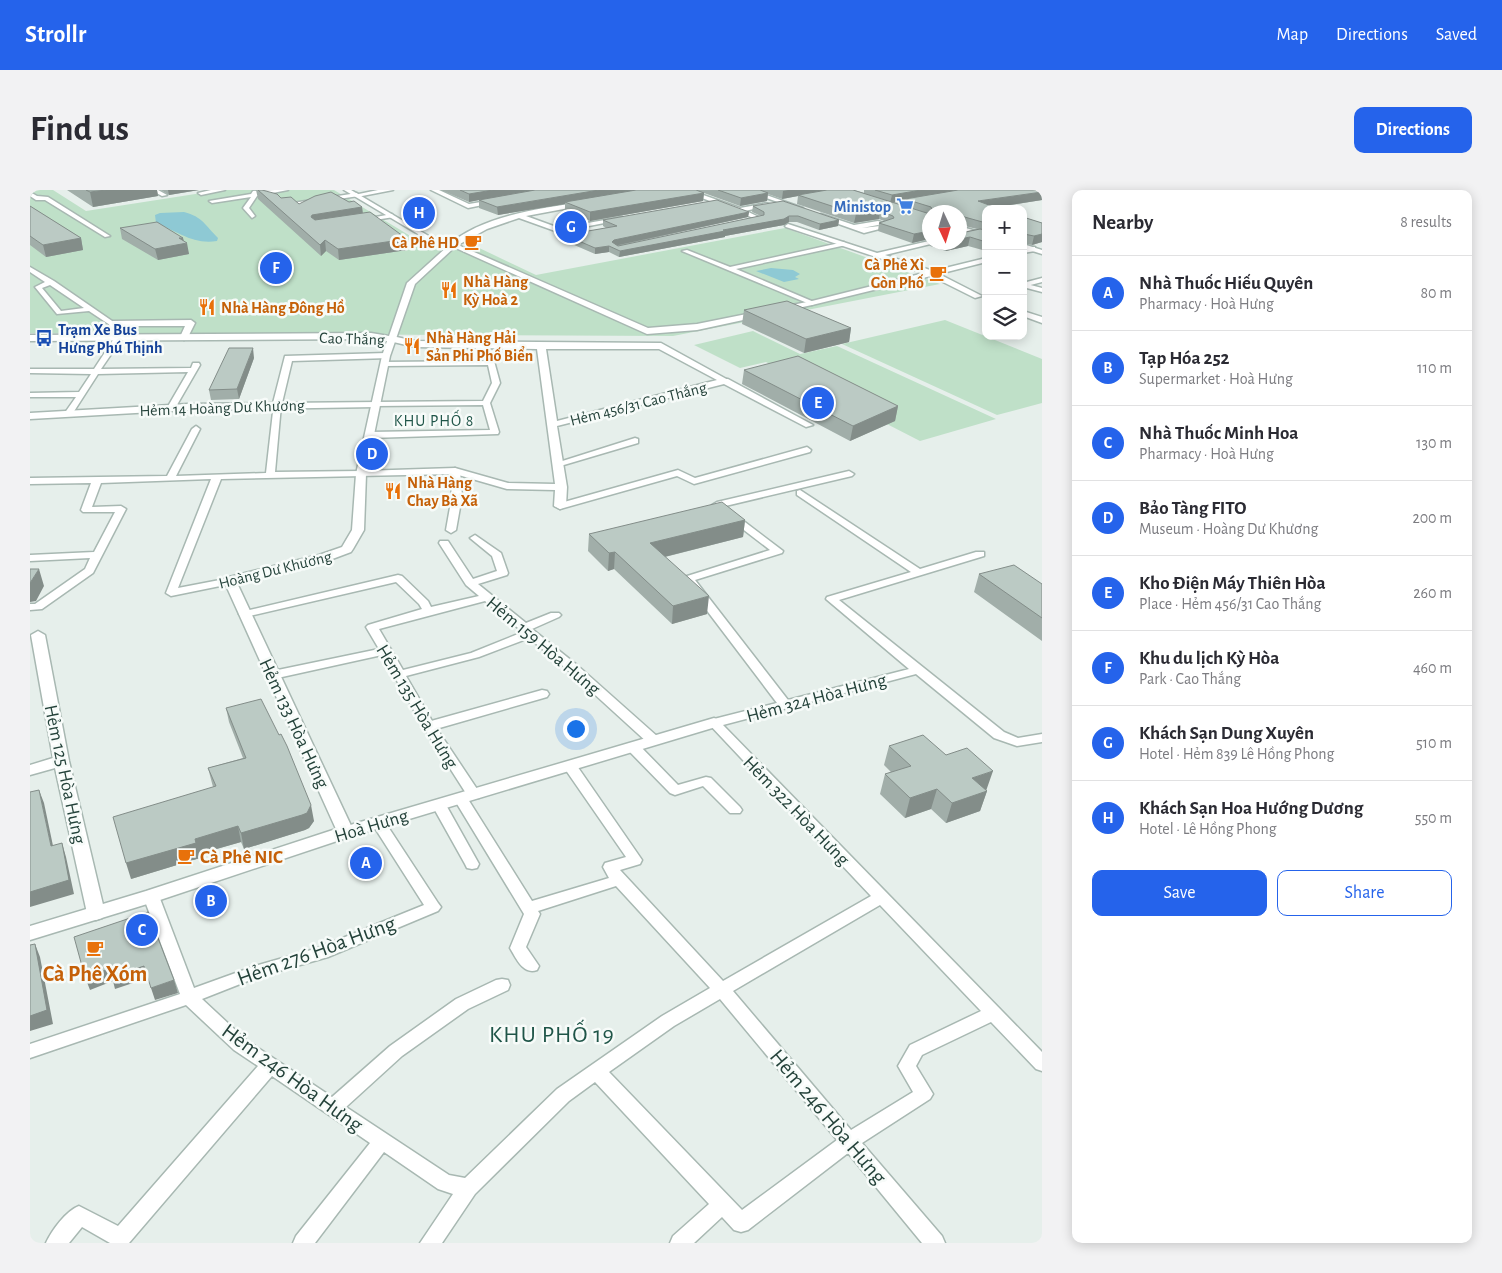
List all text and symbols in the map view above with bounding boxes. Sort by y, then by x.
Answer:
text: Strollr [25,23,86,47]
text: Map [1277,26,1308,44]
text: Directions [1336,26,1408,44]
text: Saved [1436,26,1477,44]
button: Directions [1354,107,1472,153]
text: Find us [30,112,129,147]
pin: H [403,194,435,232]
supermarket icon: Ministop [895,196,915,216]
place label: Ministop [834,199,891,215]
north arrow [922,205,967,250]
map controls [982,205,1027,340]
button: + [982,205,1027,250]
pin: G [555,208,587,246]
text: Nearby [1092,212,1153,233]
text: 8 results [1400,214,1452,230]
cafe icon: Cà Phê HD [463,232,483,252]
place label: Cà Phê HD [392,235,460,251]
pin: F [260,249,292,287]
button: − [982,250,1027,295]
place label: Cà Phê Xì Gòn Phố [864,257,924,291]
cafe icon: Cà Phê Xì Gòn Phố [928,263,948,283]
place label: Nhà Hàng Kỳ Hoà 2 [463,274,529,309]
text: Nhà Thuốc Hiếu Quyên [1139,274,1313,293]
restaurant icon: Nhà Hàng Kỳ Hoà 2 [439,280,459,300]
text: A [1103,285,1113,301]
text: 80 m [1421,285,1452,301]
button: layers [982,295,1027,340]
text: Pharmacy · Hoà Hưng [1139,296,1274,312]
restaurant icon: Nhà Hàng Đông Hồ [197,297,217,317]
place label: Nhà Hàng Đông Hồ [221,299,345,316]
place label: Trạm Xe Bus Hưng Phú Thịnh [58,322,163,356]
bus stop icon: Trạm Xe Bus Hưng Phú Thịnh [34,328,54,348]
street label: Cao Thắng [319,329,385,348]
place label: Nhà Hàng Hải Sản Phi Phố Biển [426,330,533,364]
restaurant icon: Nhà Hàng Hải Sản Phi Phố Biển [402,336,422,356]
text: Tạp Hóa 252 [1139,349,1230,368]
text: B [1103,360,1113,376]
text: 110 m [1417,360,1452,376]
text: Supermarket · Hoà Hưng [1139,371,1293,387]
street label: Hẻm 456/31 Cao Thắng [568,378,708,429]
pin: E [802,384,834,422]
street label: Hẻm 14 Hoàng Dư Khương [139,397,305,419]
district label: KHU PHỐ 8 [394,409,474,429]
text: Nhà Thuốc Minh Hoa [1139,424,1298,443]
pin: D [356,435,388,473]
text: C [1104,435,1112,451]
text: 130 m [1416,435,1452,451]
text: Pharmacy · Hoà Hưng [1139,446,1274,462]
place label: Nhà Hàng Chay Bà Xã [407,475,478,510]
restaurant icon: Nhà Hàng Chay Bà Xã [383,481,403,501]
text: Bảo Tàng FITO [1139,499,1247,518]
text: D [1103,510,1113,526]
text: 200 m [1412,510,1452,526]
text: Museum · Hoàng Dư Khương [1139,521,1318,537]
street label: Hoàng Dư Khương [217,548,334,592]
text: Kho Điện Máy Thiên Hòa [1139,574,1326,593]
text: E [1104,585,1112,601]
text: 260 m [1413,585,1452,601]
street label: Hẻm 159 Hòa Hưng [483,593,604,700]
text: Place · Hẻm 456/31 Cao Thắng [1139,596,1321,612]
street label: Hẻm 135 Hòa Hưng [372,642,462,773]
text: Khu du lịch Kỳ Hòa [1139,649,1279,668]
street label: Hẻm 133 Hòa Hưng [255,656,332,792]
text: F [1104,660,1112,676]
text: 460 m [1413,660,1452,676]
street label: Hẻm 324 Hòa Hưng [744,670,889,726]
text: Park · Cao Thắng [1139,671,1241,687]
street label: Hẻm 125 Hòa Hưng [41,703,89,846]
your location [563,716,589,742]
text: Khách Sạn Dung Xuyên [1139,724,1314,743]
text: G [1103,735,1113,751]
text: 510 m [1416,735,1452,751]
text: Hotel · Hẻm 839 Lê Hồng Phong [1139,746,1334,762]
street label: Hẻm 322 Hòa Hưng [739,753,853,870]
text: Khách Sạn Hoa Hướng Dương [1139,799,1363,818]
street label: Hoà Hưng [332,806,411,847]
text: H [1102,810,1114,826]
text: 550 m [1415,810,1452,826]
text: Hotel · Lê Hồng Phong [1139,821,1276,837]
pin: A [350,844,382,882]
cafe icon: Cà Phê NIC [176,846,196,866]
place label: Cà Phê NIC [200,848,283,867]
button: Save [1092,870,1267,916]
button: Share [1277,870,1452,916]
pin: B [195,882,227,920]
pin: C [126,911,158,949]
street label: Hẻm 276 Hòa Hưng [234,912,399,990]
cafe icon: Cà Phê Xóm [85,938,105,958]
place label: Cà Phê Xóm [43,963,147,985]
street label: Hẻm 246 Hòa Hưng [218,1019,367,1136]
district label: KHU PHỐ 19 [489,1019,615,1047]
street label: Hẻm 246 Hòa Hưng [766,1045,891,1188]

